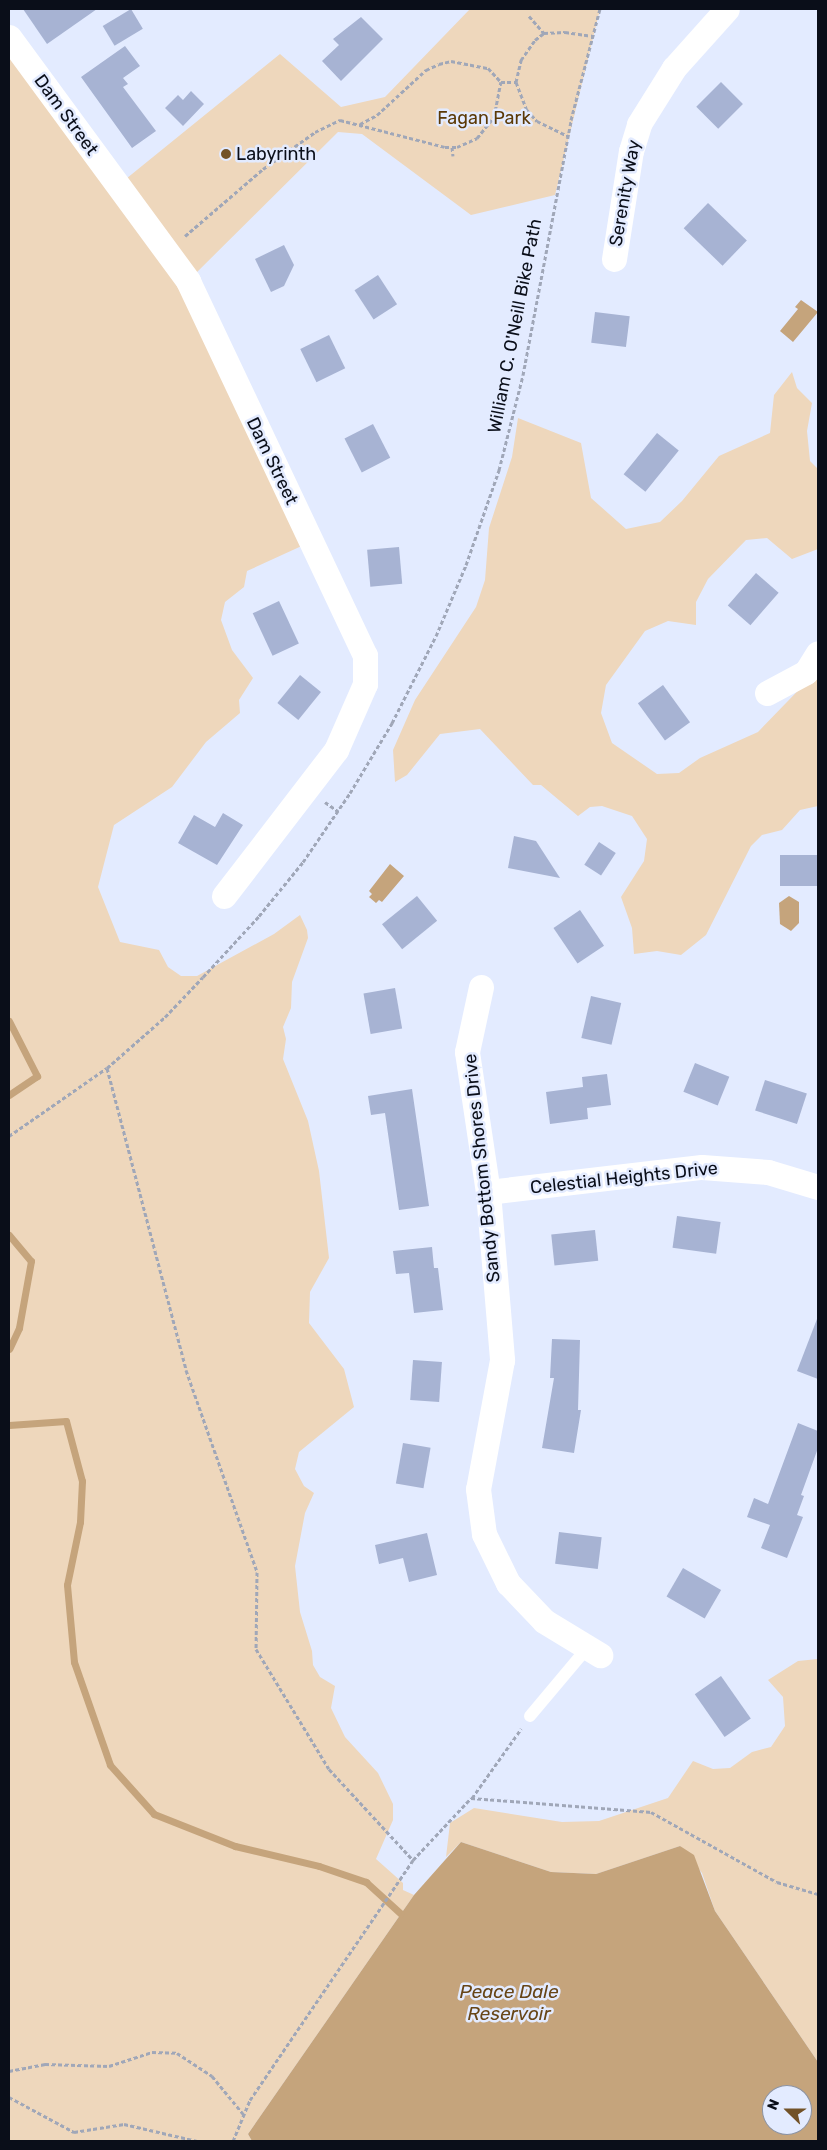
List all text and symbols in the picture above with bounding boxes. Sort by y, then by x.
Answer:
street label: Dam Street [29,70,103,160]
park label: Fagan Park [437,107,531,129]
street label: Serenity Way [605,138,645,248]
place label: Labyrinth [236,143,316,165]
marker: Labyrinth [220,148,232,160]
street label: William C. O'Neill Bike Path [484,217,546,435]
street label: Dam Street [242,414,302,508]
street label: Sandy Bottom Shores Drive [459,1052,505,1284]
street label: Celestial Heights Drive [529,1157,719,1199]
water label: Peace Dale Reservoir [459,1981,559,2025]
north arrow [762,2085,812,2135]
text: N [764,2097,783,2112]

